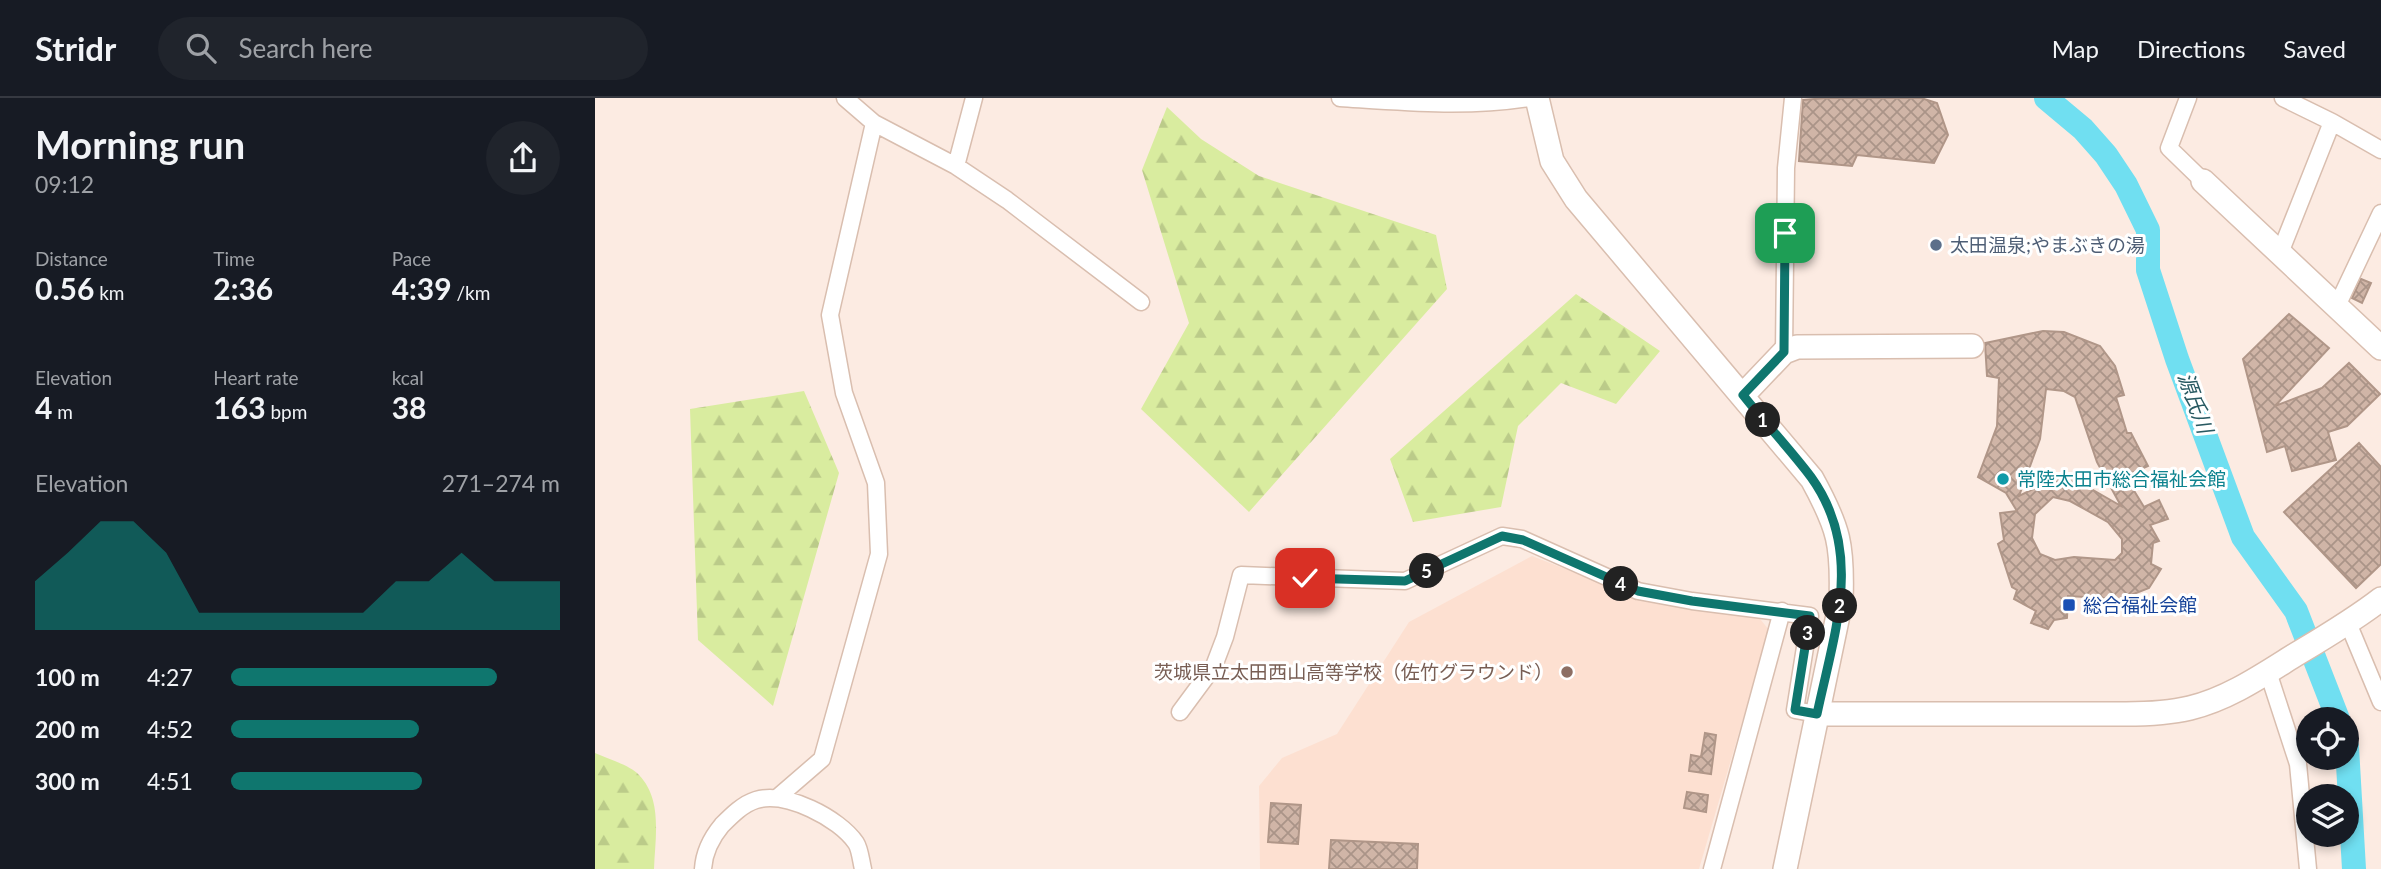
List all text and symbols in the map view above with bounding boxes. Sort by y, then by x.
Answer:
search box [158,17,648,80]
text: Stridr [35,28,116,68]
icon: search [182,29,220,67]
text: Search here [238,32,372,64]
text: Map [2052,34,2099,63]
text: Directions [2137,34,2245,63]
text: Saved [2283,34,2346,63]
text: Morning run [35,121,245,167]
button: share [486,121,560,195]
text: 09:12 [35,170,94,198]
pin [1755,203,1815,263]
icon: arrive [1766,214,1804,252]
place label: 太田温泉;やまぶきの湯 [1950,233,2145,256]
marker: 太田温泉;やまぶきの湯 [1928,237,1944,253]
text: Distance [35,247,108,270]
text: Time [213,247,255,270]
text: Pace [392,247,431,270]
text: 0.56 [35,270,94,306]
text: 2:36 [213,270,273,306]
text: 4:39 [392,270,452,306]
text: km [94,281,124,304]
text: /km [452,281,490,304]
text: Elevation [35,366,112,389]
text: Heart rate [213,366,299,389]
text: kcal [392,366,424,389]
water label: 源氏川 [2174,369,2220,438]
text: 4 [35,389,52,425]
text: 163 [213,389,266,425]
text: 38 [392,389,426,425]
text: m [52,400,73,423]
text: bpm [266,400,307,423]
pin: 1 [1745,402,1781,438]
text: 1 [1757,408,1768,431]
place label: 常陸太田市総合福祉会館 [2017,467,2226,490]
text: Elevation [35,469,128,497]
text: 271–274 m [442,469,560,497]
marker: 常陸太田市総合福祉会館 [1995,471,2011,487]
pin [1275,548,1335,608]
pin: 5 [1409,554,1445,588]
icon: check [1286,559,1324,597]
text: 5 [1421,559,1432,582]
pin: 4 [1604,566,1639,602]
text: 4 [1615,572,1626,595]
pin: 2 [1823,588,1857,624]
place label: 総合福祉会館 [2083,593,2197,616]
text: 2 [1834,594,1845,617]
marker: 総合福祉会館 [2061,597,2077,613]
pin: 3 [1791,616,1825,650]
text: 3 [1802,621,1813,644]
place label: 茨城県立太田西山高等学校（佐竹グラウンド） [1154,660,1553,683]
text: 100 m [35,663,100,691]
text: 4:27 [147,663,193,691]
marker: 茨城県立太田西山高等学校（佐竹グラウンド） [1559,664,1575,680]
map controls [2296,707,2359,847]
button: locate [2296,707,2359,770]
text: 200 m [35,715,100,743]
text: 4:52 [147,715,193,743]
text: 300 m [35,767,100,795]
text: 4:51 [147,767,193,795]
button: layers [2296,784,2359,847]

